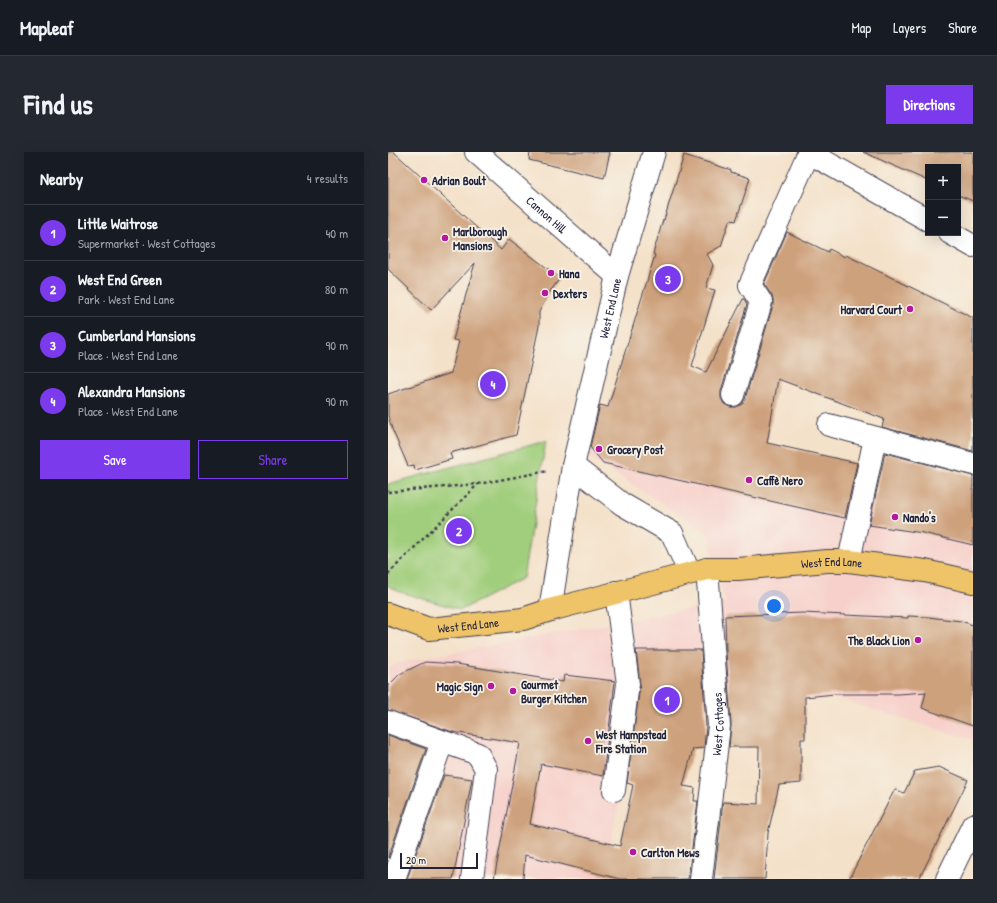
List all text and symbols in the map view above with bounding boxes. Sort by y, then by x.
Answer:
text: Mapleaf [20,15,74,41]
text: Map [851,18,871,37]
text: Layers [893,18,926,37]
text: Share [948,18,977,37]
text: Find us [24,85,93,123]
button: Directions [886,85,973,124]
map controls [925,164,961,236]
button: + [925,164,961,200]
text: Nearby [40,167,83,190]
text: 4 results [307,169,348,187]
place label: Adrian Boult [432,172,487,189]
marker: Adrian Boult [419,175,429,185]
street label: Cannon Hill [523,192,571,237]
button: − [925,200,961,236]
text: Little Waitrose [78,213,158,234]
place label: Marlborough Mansions [453,223,508,254]
text: 1 [51,224,55,242]
text: 40 m [325,224,348,242]
marker: Marlborough Mansions [440,233,450,243]
text: Supermarket · West Cottages [78,234,216,252]
pin: 3 [655,264,681,294]
place label: Hana [559,265,580,282]
marker: Hana [546,268,556,278]
text: West End Green [78,269,162,290]
street label: West End Lane [594,276,625,340]
text: 2 [50,280,56,298]
text: 80 m [325,280,348,298]
place label: Dexters [553,285,587,302]
marker: Dexters [540,288,550,298]
text: Park · West End Lane [78,290,175,308]
place label: Harvard Court [841,301,903,318]
marker: Harvard Court [905,304,915,314]
text: Cumberland Mansions [78,325,196,346]
text: 3 [50,336,56,354]
text: 90 m [326,336,348,354]
text: Place · West End Lane [78,346,178,364]
pin: 4 [480,369,506,399]
text: Alexandra Mansions [78,381,185,402]
text: 4 [51,392,55,410]
text: 90 m [326,392,348,410]
text: Place · West End Lane [78,402,178,420]
button: Save [40,440,190,479]
button: Share [198,440,348,479]
place label: Grocery Post [607,441,664,459]
marker: Grocery Post [594,444,604,454]
place label: Caffè Nero [757,472,803,489]
marker: Caffè Nero [744,475,754,485]
place label: Nando's [903,509,936,526]
marker: Nando's [890,512,900,522]
pin: 2 [446,516,472,546]
street label: West End Lane [800,552,864,572]
your location [764,596,784,616]
street label: West End Lane [437,613,500,637]
place label: The Black Lion [847,632,911,649]
marker: The Black Lion [913,635,923,645]
place label: Gourmet Burger Kitchen [521,676,588,708]
place label: Magic Sign [437,678,484,696]
marker: Magic Sign [486,681,496,691]
pin: 1 [654,685,680,715]
marker: Gourmet Burger Kitchen [508,686,518,696]
street label: West Cottages [707,692,728,756]
place label: West Hampstead Fire Station [595,726,667,757]
marker: West Hampstead Fire Station [583,736,593,746]
place label: Carlton Mews [641,844,700,861]
marker: Carlton Mews [628,847,638,857]
scale bar [400,851,478,870]
text: 20 m [406,853,426,867]

